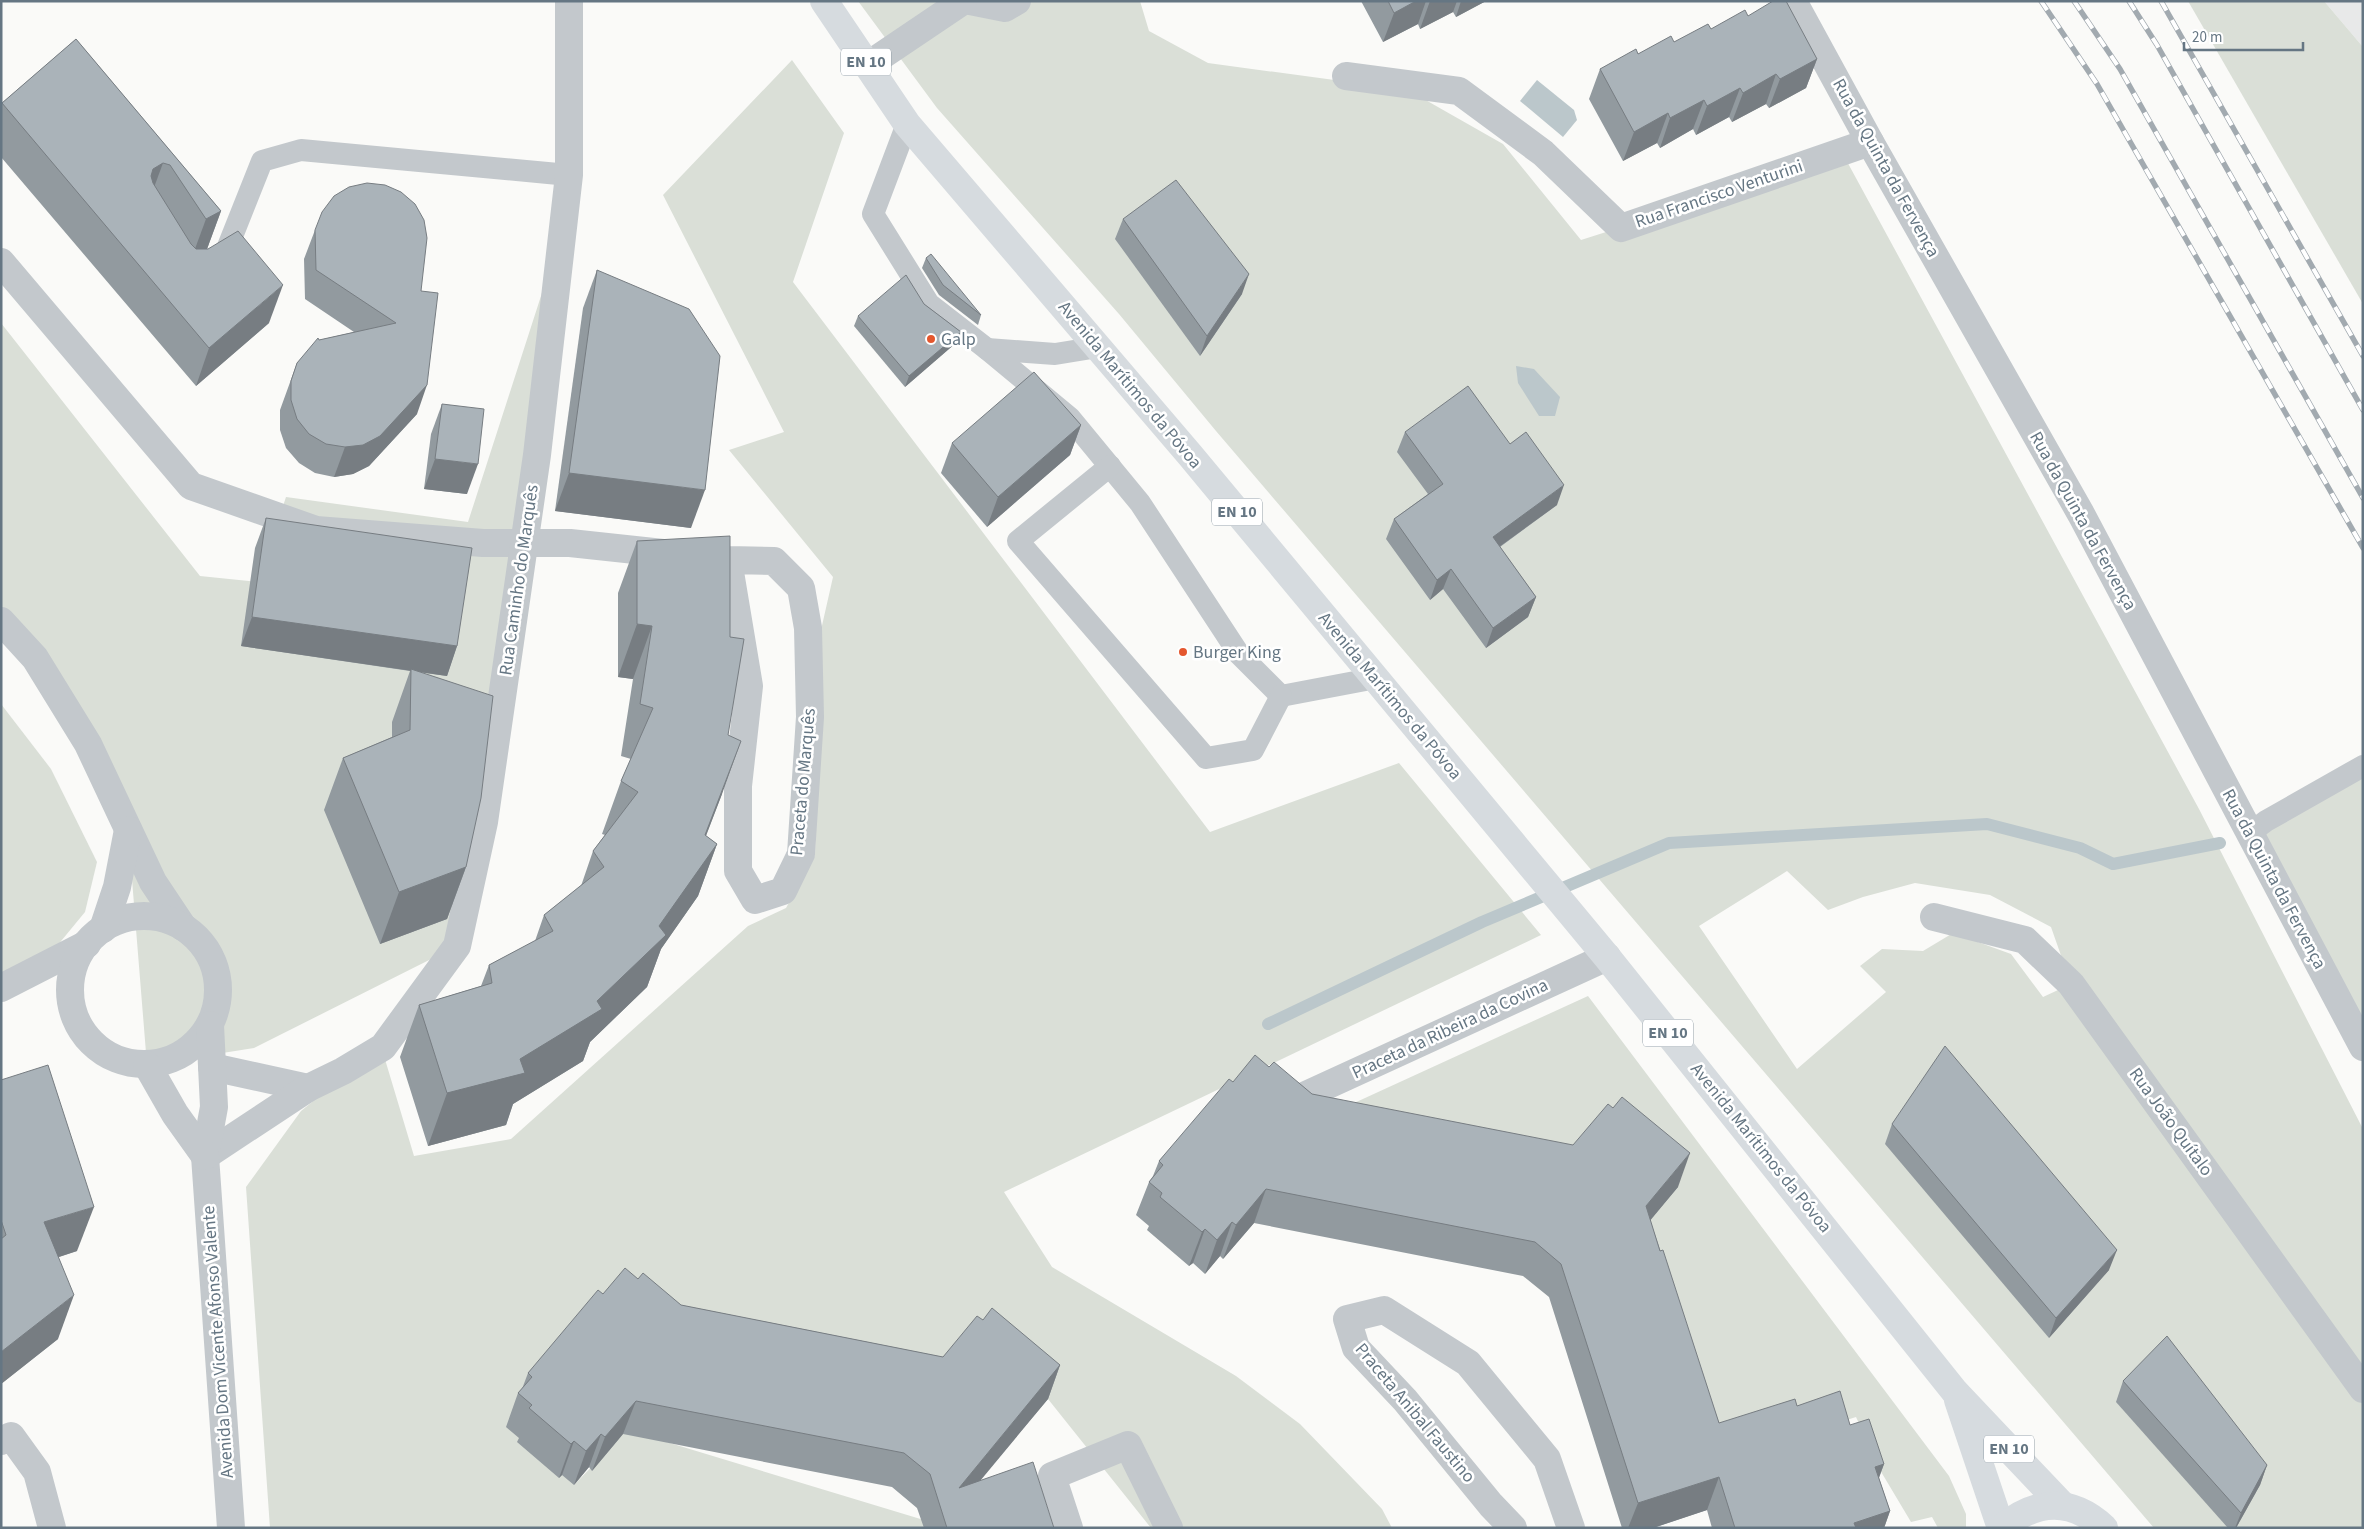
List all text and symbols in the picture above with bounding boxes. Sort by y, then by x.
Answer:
scale bar [2184,20,2303,52]
text: 20 m [2192,27,2222,48]
road number: EN 10 [841,48,891,76]
street label: Rua da Quinta da Fervença [1826,74,1946,262]
street label: Rua Francisco Venturini [1632,154,1806,234]
street label: Avenida Marítimos da Póvoa [1052,296,1208,474]
place label: Galp [941,327,976,352]
marker: Galp [925,333,937,345]
street label: Rua da Quinta da Fervença [2023,427,2143,615]
street label: Rua Caminho do Marquês [493,483,545,677]
road number: EN 10 [1212,498,1262,526]
street label: Avenida Marítimos da Póvoa [1312,607,1468,785]
place label: Burger King [1193,640,1281,665]
marker: Burger King [1177,646,1189,658]
street label: Praceta do Marquês [784,707,822,857]
street label: Rua da Quinta da Fervença [2216,784,2332,974]
street label: Praceta da Ribeira da Covina [1348,973,1552,1085]
road number: EN 10 [1643,1020,1693,1046]
street label: Avenida Marítimos da Póvoa [1685,1058,1837,1238]
street label: Rua João Quítalo [2123,1063,2219,1181]
street label: Avenida Dom Vicente Afonso Valente [196,1205,240,1479]
street label: Praceta Anibal Faustino [1349,1338,1481,1488]
road number: EN 10 [1984,1436,2034,1462]

